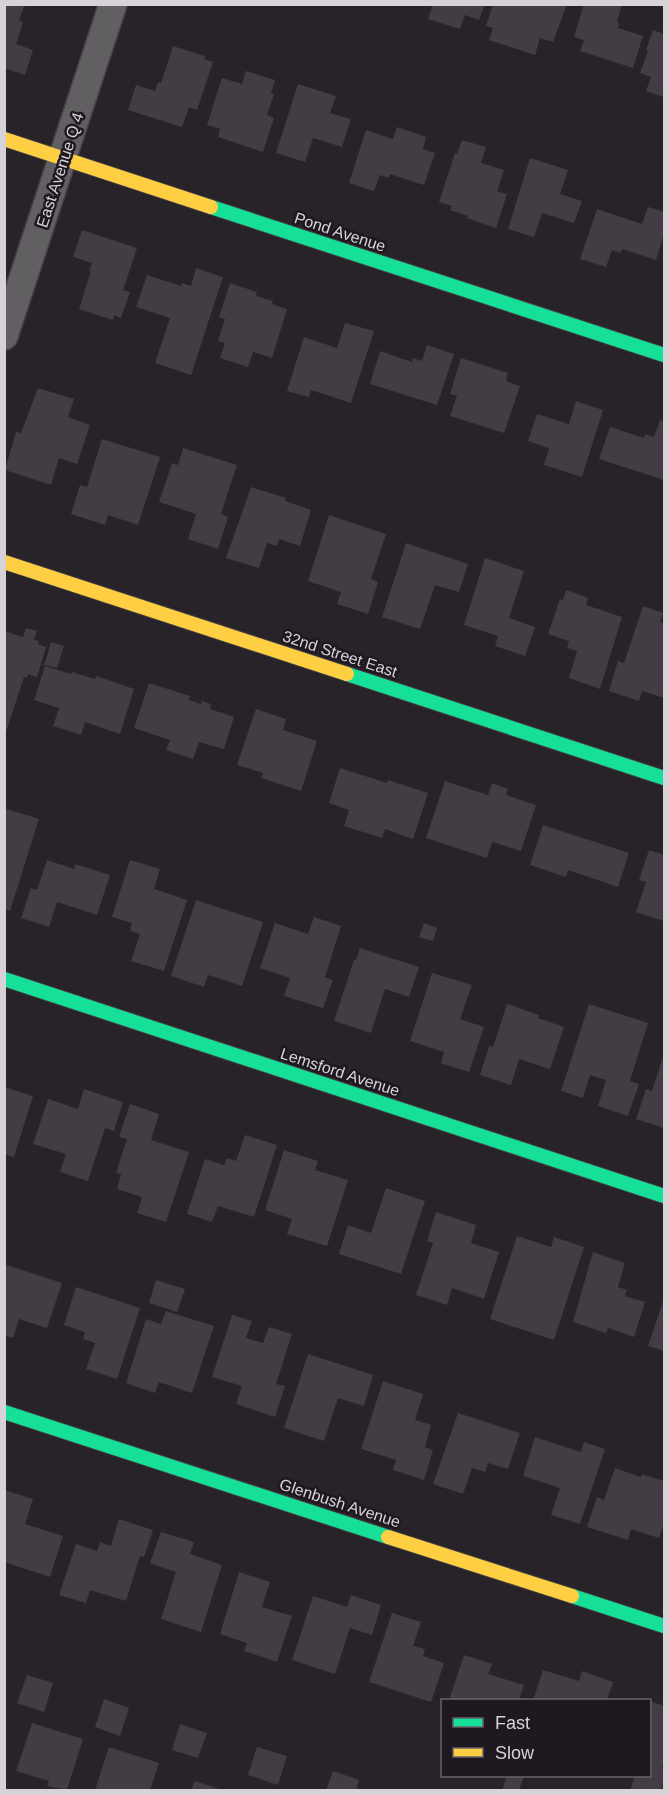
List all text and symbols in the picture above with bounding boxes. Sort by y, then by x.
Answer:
street label: East Avenue Q 4 [33,110,87,230]
street label: Pond Avenue [292,209,388,255]
street label: 32nd Street East [281,628,400,681]
street label: Lemsford Avenue [278,1045,402,1099]
street label: Glenbush Avenue [277,1475,403,1531]
legend [441,1699,651,1777]
text: Fast [495,1713,530,1733]
text: Slow [495,1743,535,1763]

